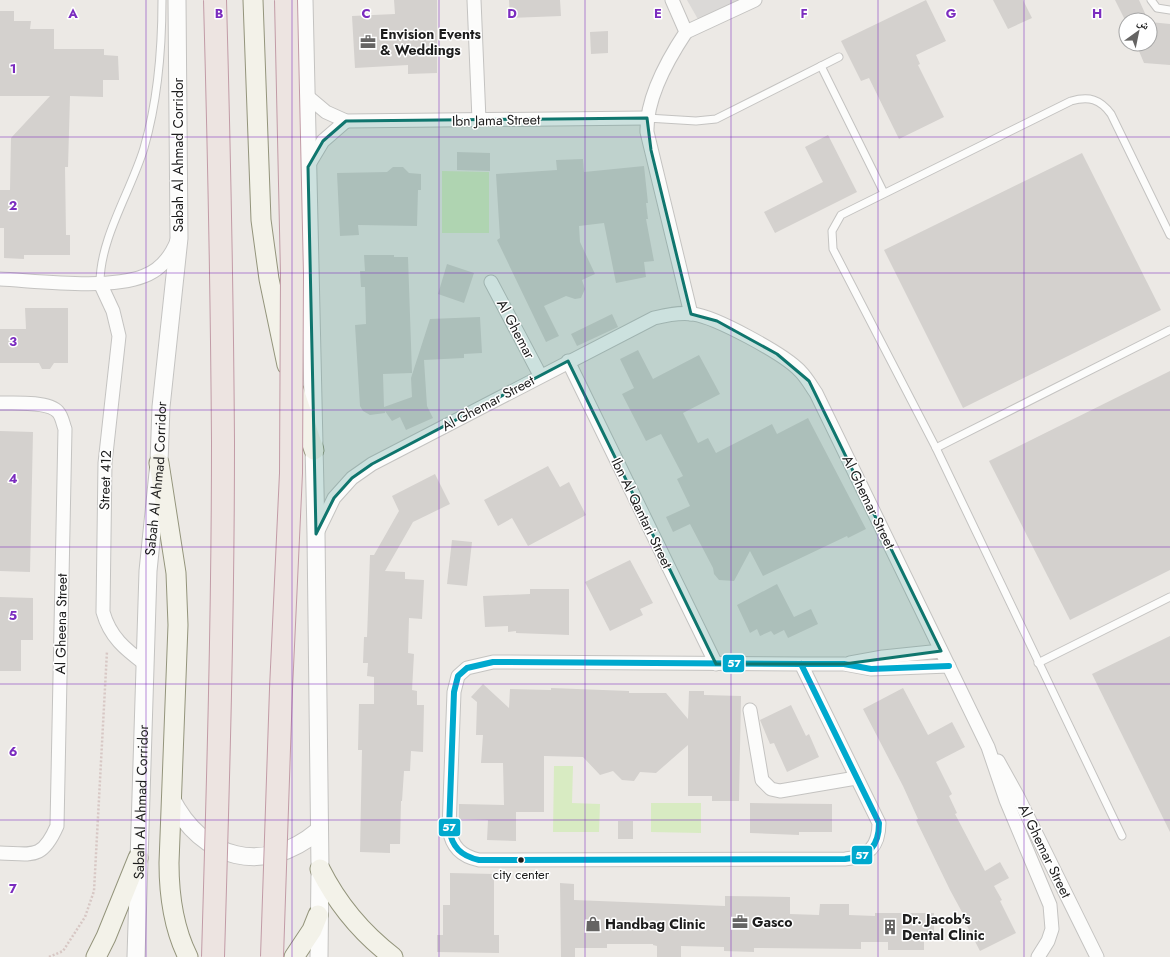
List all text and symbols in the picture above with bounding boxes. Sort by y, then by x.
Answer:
text: A [67,4,78,23]
text: B [215,4,224,23]
text: C [361,4,371,23]
text: D [507,4,517,23]
text: E [654,4,662,23]
text: F [800,4,808,23]
text: G [946,4,957,23]
text: H [1092,4,1102,23]
north arrow [1118,12,1158,52]
text: ش [1134,14,1153,34]
place label: Envision Events & Weddings [380,24,482,60]
office icon: Envision Events & Weddings [359,33,377,51]
text: 1 [10,59,16,78]
street label: Sabah Al Ahmad Corridor [168,77,188,232]
street label: Ibn Jama Street [452,109,541,131]
text: 2 [9,196,17,215]
street label: Al Ghemar [492,296,540,362]
text: 3 [9,332,17,351]
street label: Al Ghemar Street [438,370,538,436]
street label: Sabah Al Ahmad Corridor [140,400,172,557]
street label: Street 412 [94,450,116,510]
street label: Al Ghemar Street [838,452,901,553]
street label: Ibn Al Qantari Street [607,454,678,572]
text: 4 [8,469,18,488]
street label: Al Gheena Street [50,573,72,675]
text: 5 [9,606,17,625]
line badge: 57 [722,654,745,673]
text: 57 [727,655,741,671]
street label: Sabah Al Ahmad Corridor [128,724,153,880]
text: 6 [9,742,18,761]
street label: Al Ghemar Street [1014,801,1077,902]
line badge: 57 [438,818,461,837]
text: 57 [442,819,456,835]
line badge: 57 [851,845,873,865]
text: 57 [855,847,869,863]
marker: city center [516,855,526,865]
place label: city center [493,865,550,884]
text: 7 [9,879,17,898]
place label: Dr. Jacob's Dental Clinic [902,909,985,945]
place label: Gasco [752,912,793,932]
office icon: Gasco [731,913,749,931]
place label: Handbag Clinic [605,914,706,934]
shop icon: Handbag Clinic [584,915,602,933]
building icon: Dr. Jacob's Dental Clinic [881,918,899,936]

